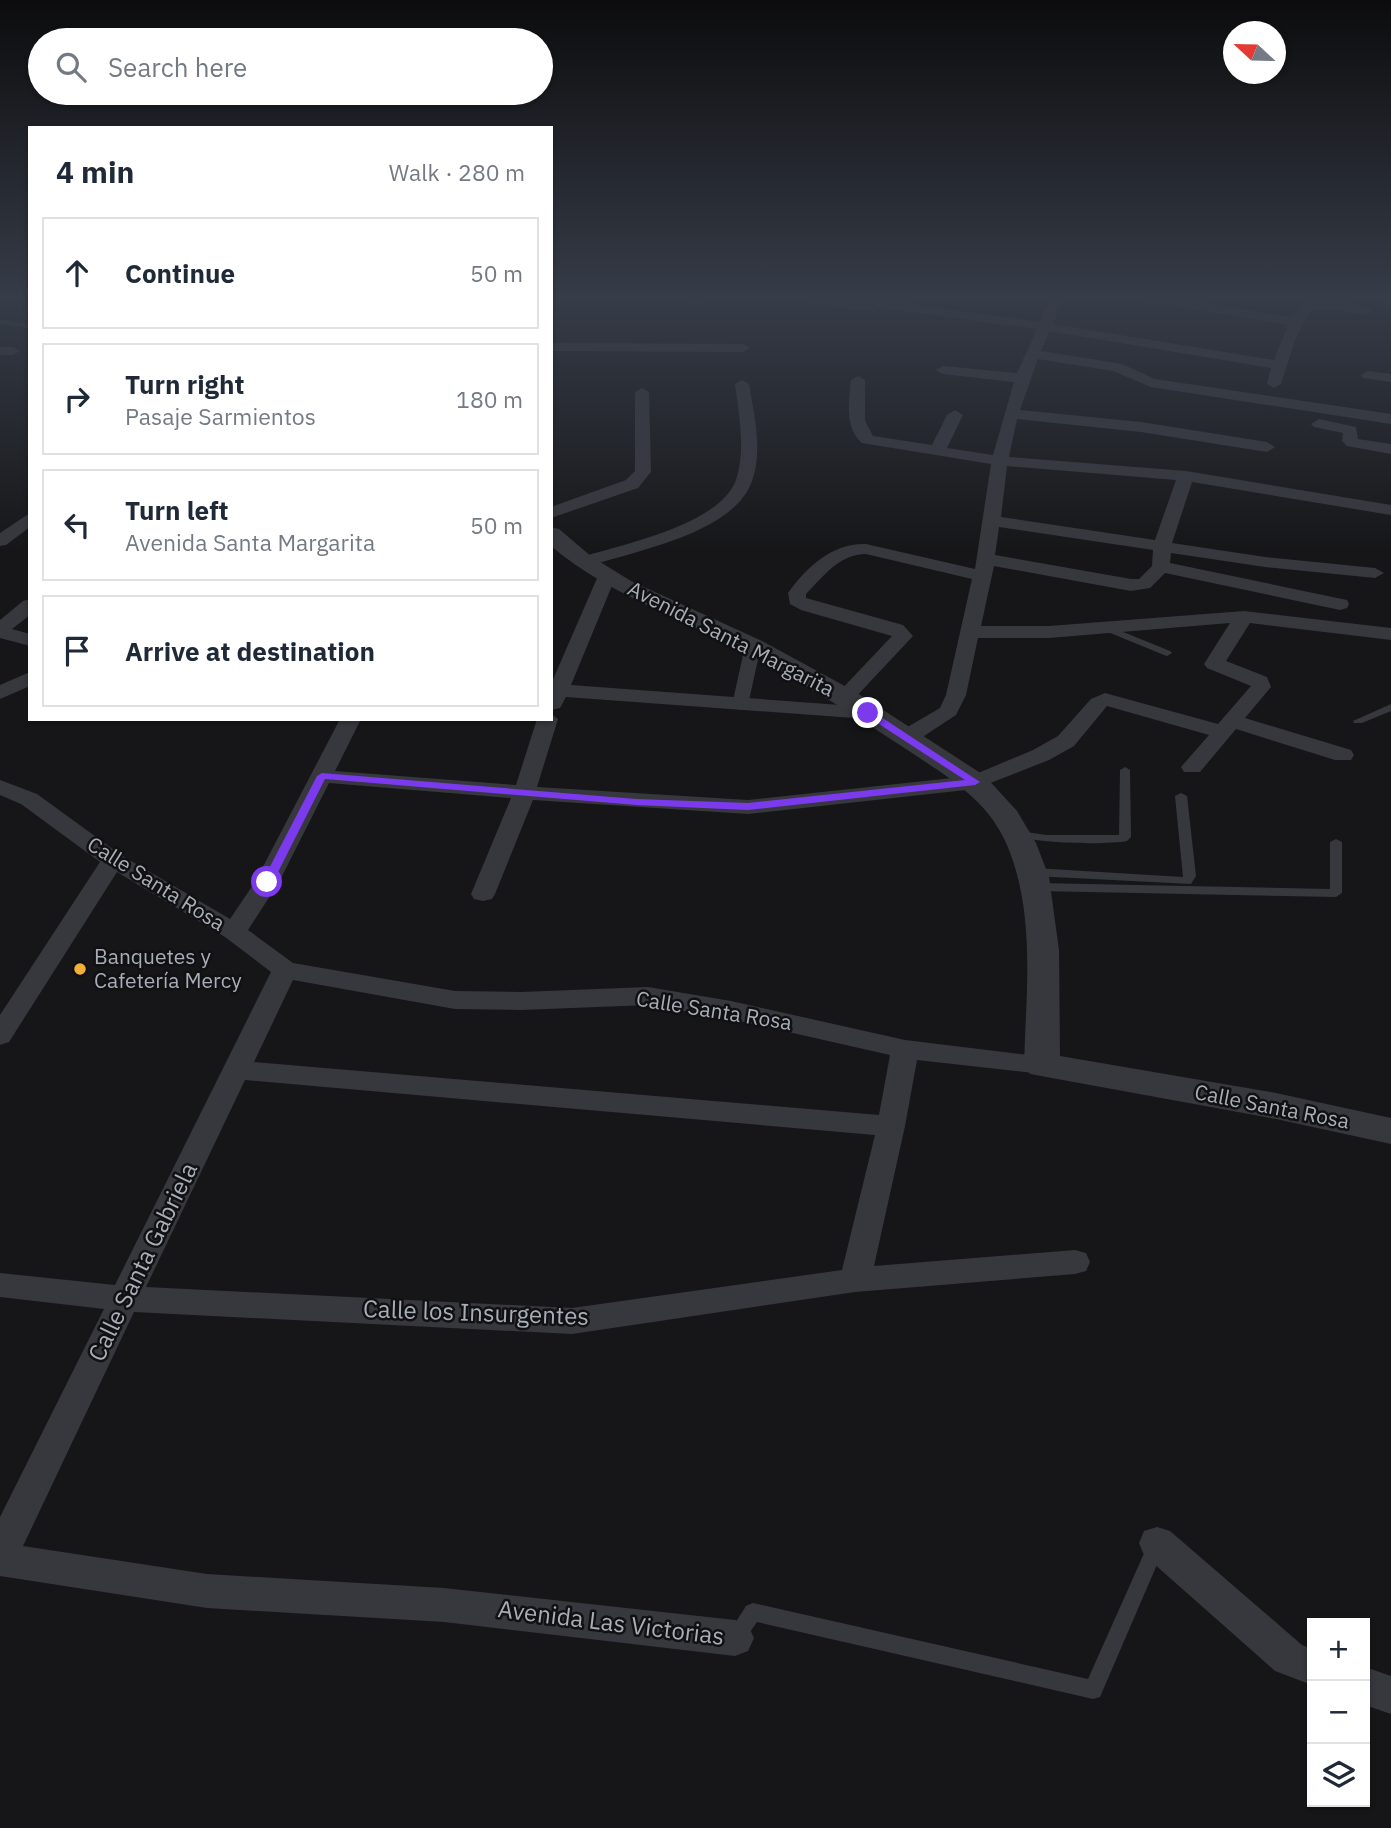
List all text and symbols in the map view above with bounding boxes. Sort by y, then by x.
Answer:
north arrow [1223,21,1286,84]
search box [28,28,553,105]
icon: search [52,48,90,86]
text: Search here [108,50,247,84]
text: 4 min [56,152,134,191]
text: Walk · 280 m [389,157,525,187]
icon: ahead [58,254,96,292]
text: Continue [125,256,235,290]
text: 50 m [470,258,523,288]
text: Turn right [125,367,244,401]
icon: right [58,380,96,418]
text: 180 m [456,384,523,414]
text: Pasaje Sarmientos [125,401,316,431]
text: Turn left [125,493,228,527]
icon: left [58,506,96,544]
text: 50 m [470,510,523,540]
text: Avenida Santa Margarita [125,527,375,557]
street label: Avenida Santa Margarita [623,574,840,702]
icon: arrive [58,632,96,670]
text: Arrive at destination [125,634,375,668]
route end [852,697,883,728]
street label: Calle Santa Rosa [82,830,231,937]
route start [251,866,282,897]
place label: Banquetes y Cafetería Mercy [94,942,242,994]
marker: Banquetes y Cafetería Mercy [72,961,88,977]
street label: Calle Santa Rosa [634,984,794,1036]
street label: Calle Santa Rosa [1192,1077,1352,1135]
street label: Calle Santa Gabriela [80,1157,204,1366]
street label: Calle los Insurgentes [362,1292,590,1332]
street label: Avenida Las Victorias [496,1592,726,1652]
map controls [1307,1618,1370,1807]
button: + [1307,1618,1370,1681]
button: − [1307,1681,1370,1744]
button: layers [1307,1744,1370,1807]

